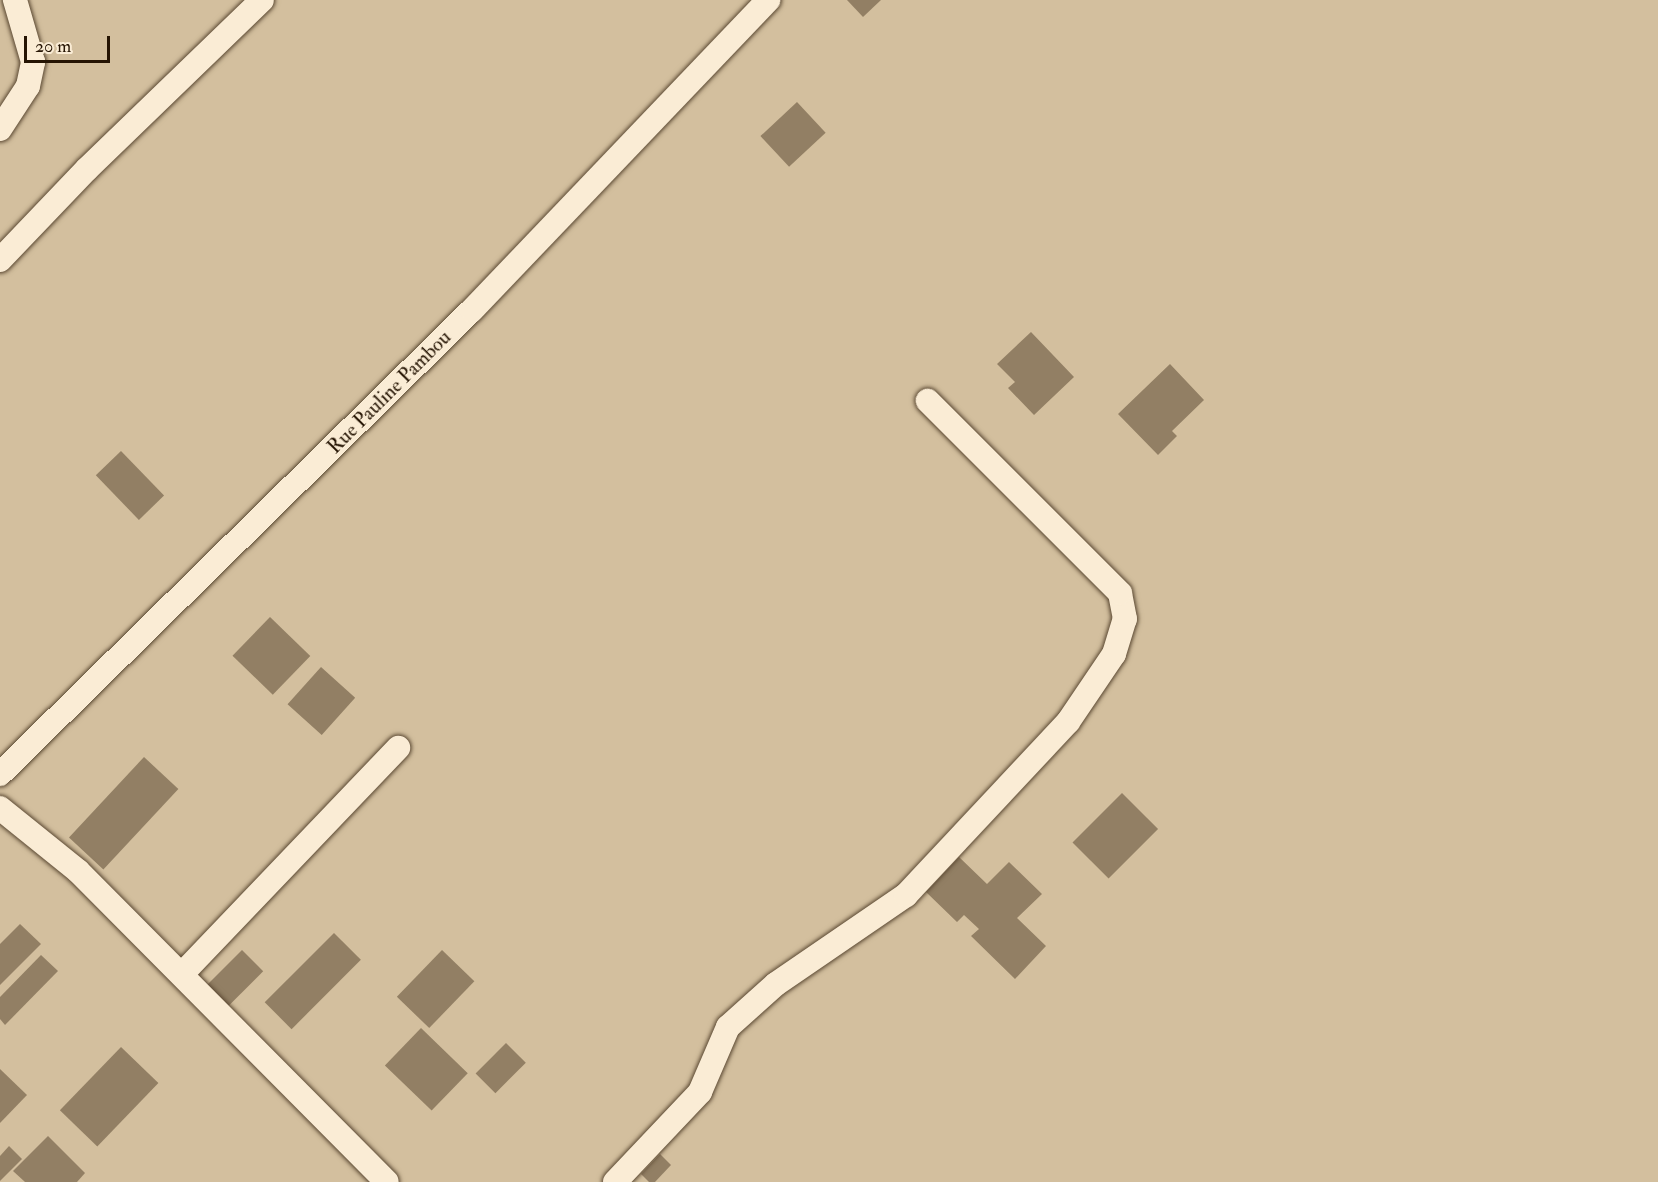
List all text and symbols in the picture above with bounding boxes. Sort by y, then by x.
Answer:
scale bar [27,24,112,62]
text: 20 m [35,35,71,58]
street label: Rue Pauline Pambou [322,325,456,459]

